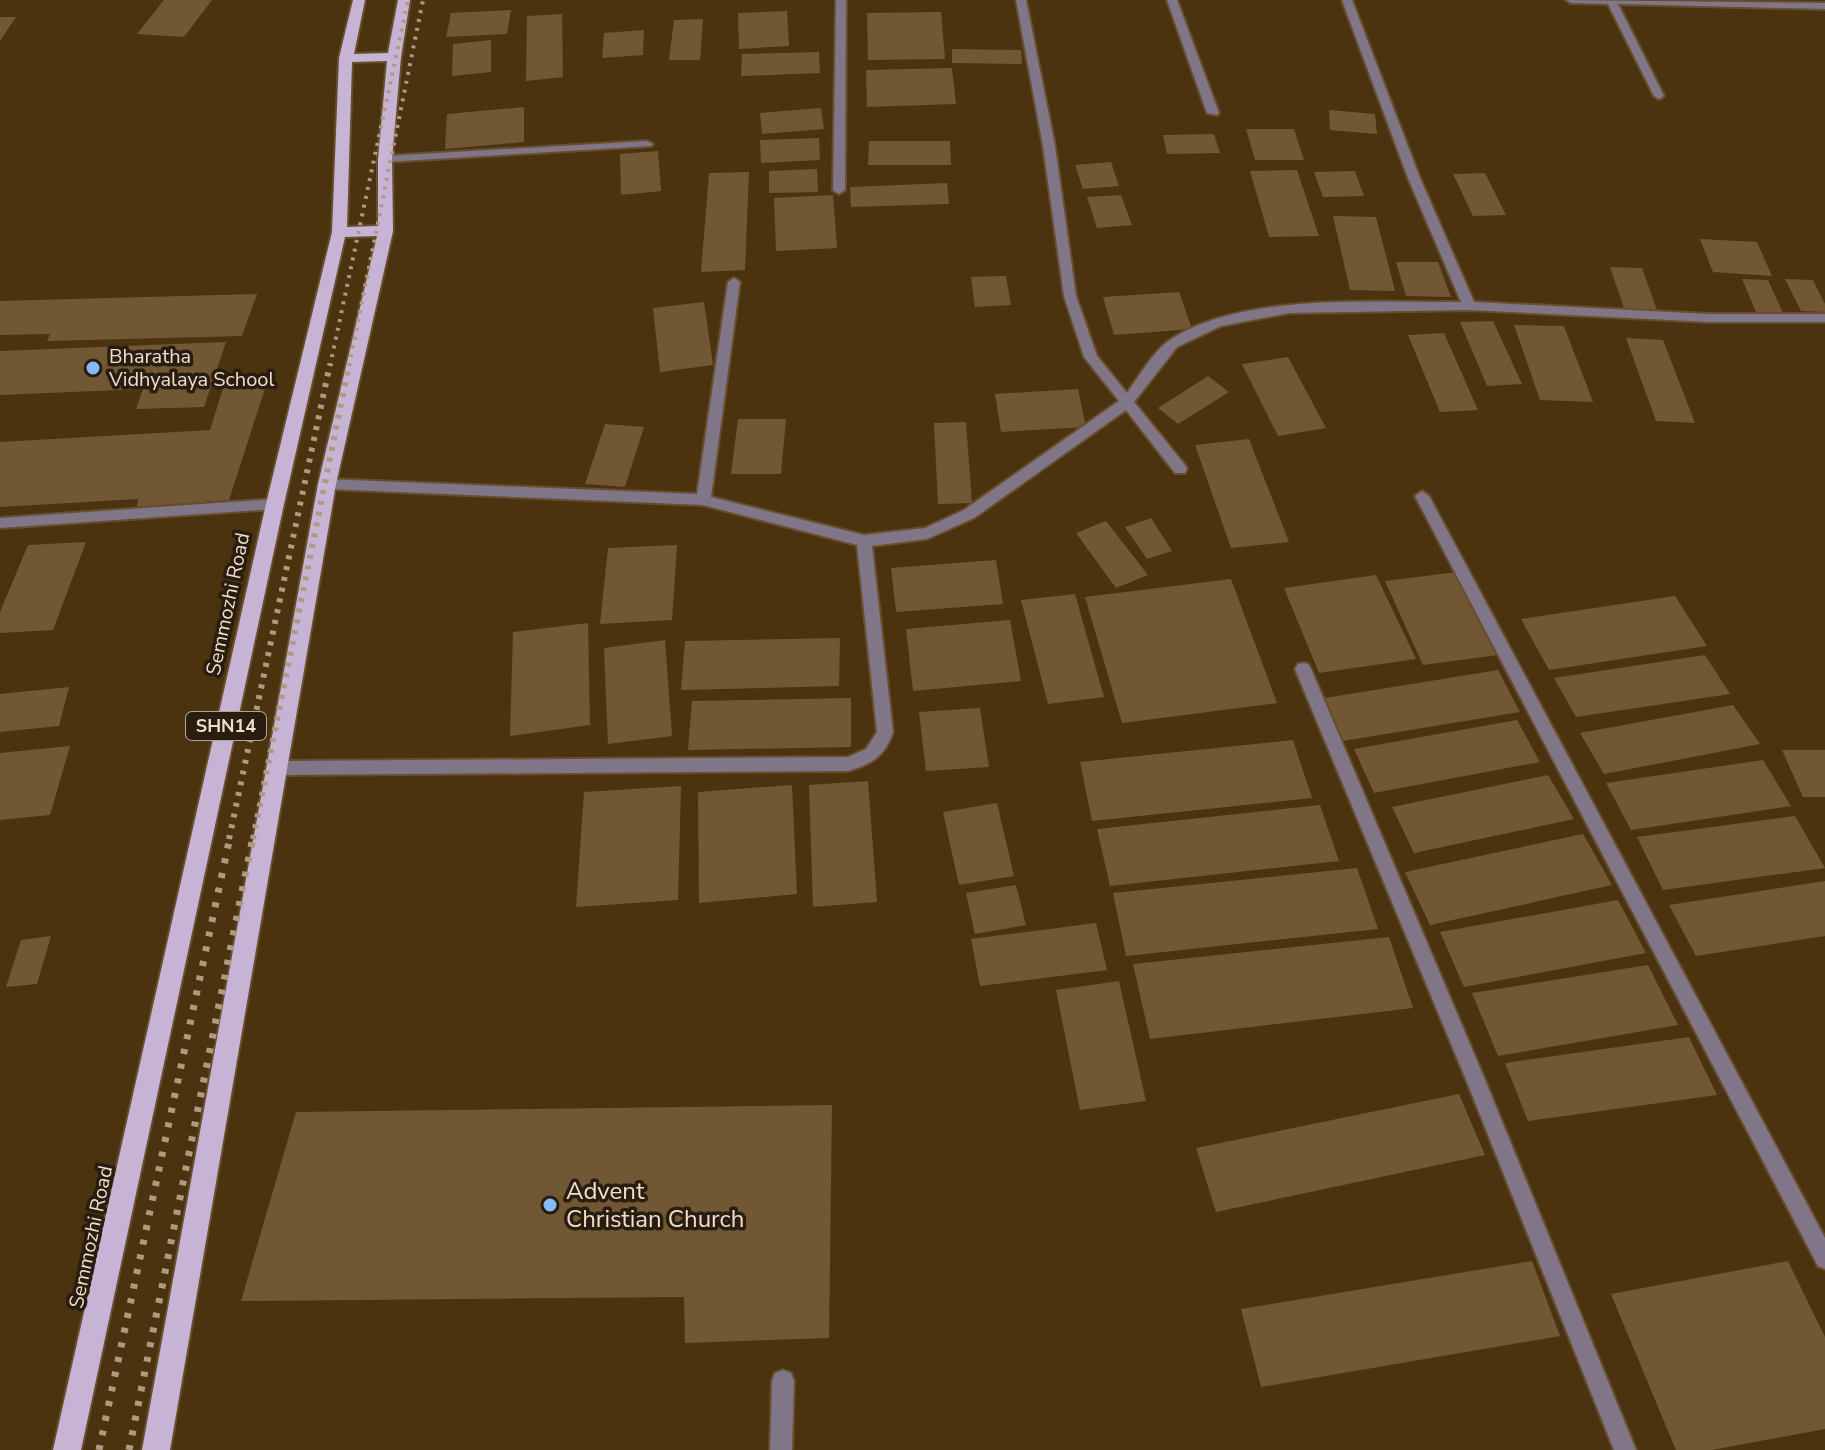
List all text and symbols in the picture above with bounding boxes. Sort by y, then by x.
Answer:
place label: Bharatha Vidhyalaya School [108,343,274,393]
marker: Bharatha Vidhyalaya School [84,359,102,377]
street label: Semmozhi Road [200,530,256,678]
road number: SHN14 [186,712,266,740]
street label: Semmozhi Road [63,1163,119,1311]
place label: Advent Christian Church [566,1175,744,1235]
marker: Advent Christian Church [541,1196,559,1214]

